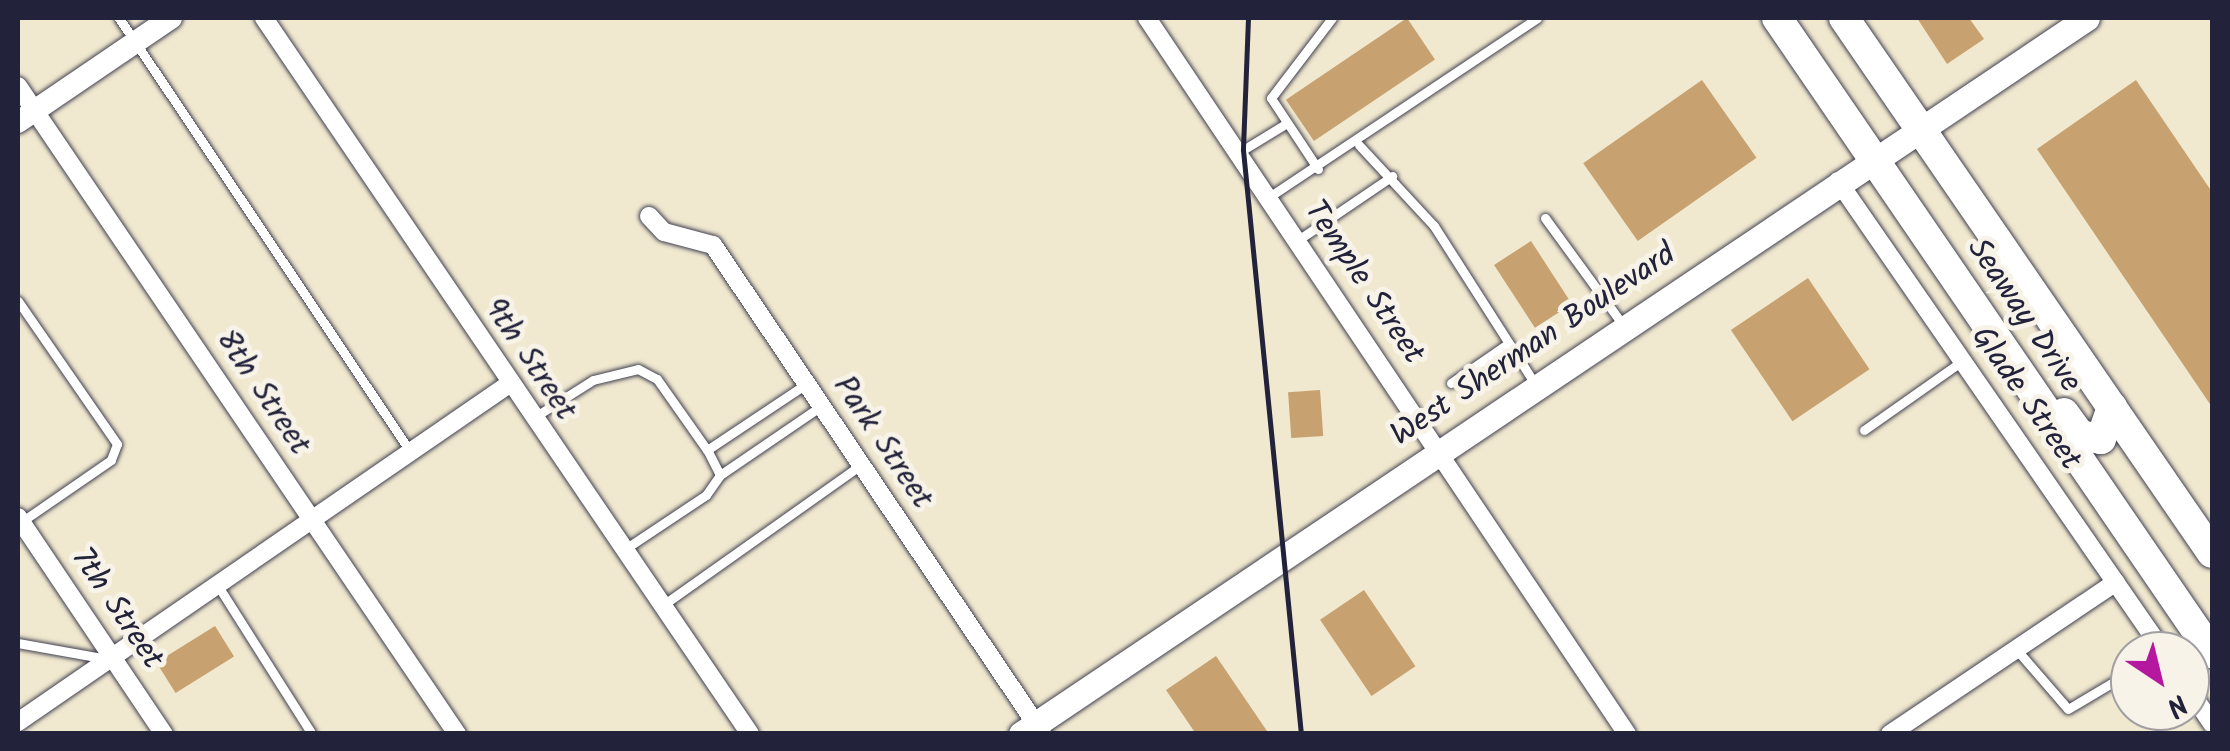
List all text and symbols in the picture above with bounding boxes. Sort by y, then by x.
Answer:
street label: Temple Street [1294,194,1432,372]
street label: Seaway Drive [1957,232,2089,400]
street label: West Sherman Boulevard [1384,236,1684,456]
street label: 9th Street [474,292,584,428]
street label: Glade Street [1961,320,2089,478]
street label: 8th Street [206,323,318,463]
street label: Park Street [824,369,940,517]
street label: 7th Street [61,541,171,677]
north arrow [2110,631,2210,731]
text: N [2156,681,2196,728]

